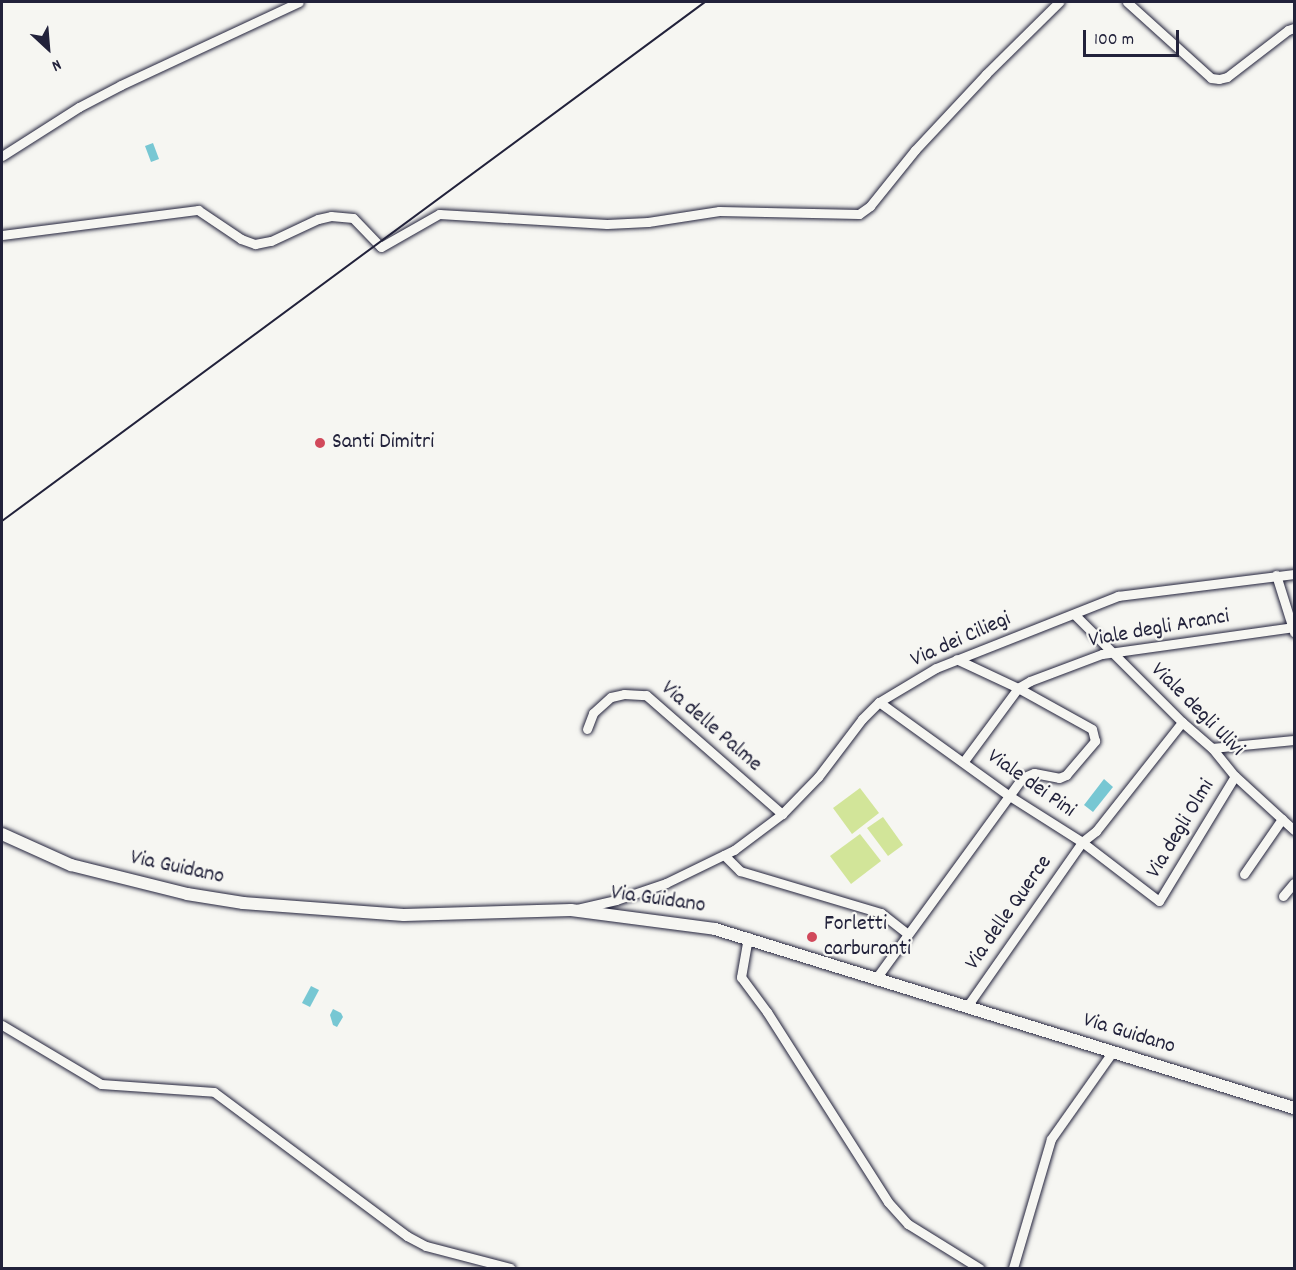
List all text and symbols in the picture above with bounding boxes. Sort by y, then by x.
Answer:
north arrow [18,18,78,78]
scale bar [1086,18,1182,56]
text: 100 m [1094,28,1134,53]
text: N [48,53,65,77]
place label: Santi Dimitri [332,430,434,456]
marker: Santi Dimitri [313,436,327,450]
street label: Viale degli Aranci [1087,604,1231,654]
street label: Via dei Ciliegi [907,606,1015,674]
street label: Viale degli Ulivi [1145,658,1249,762]
street label: Via delle Palme [655,676,767,778]
street label: Viale dei Pini [982,744,1080,824]
street label: Via degli Olmi [1141,775,1221,883]
street label: Via Guidano [128,845,226,891]
street label: Via delle Querce [960,851,1058,975]
street label: Via Guidano [609,880,707,920]
place label: Forletti carburanti [824,911,911,962]
marker: Forletti carburanti [805,930,819,944]
street label: Via Guidano [1080,1007,1178,1061]

